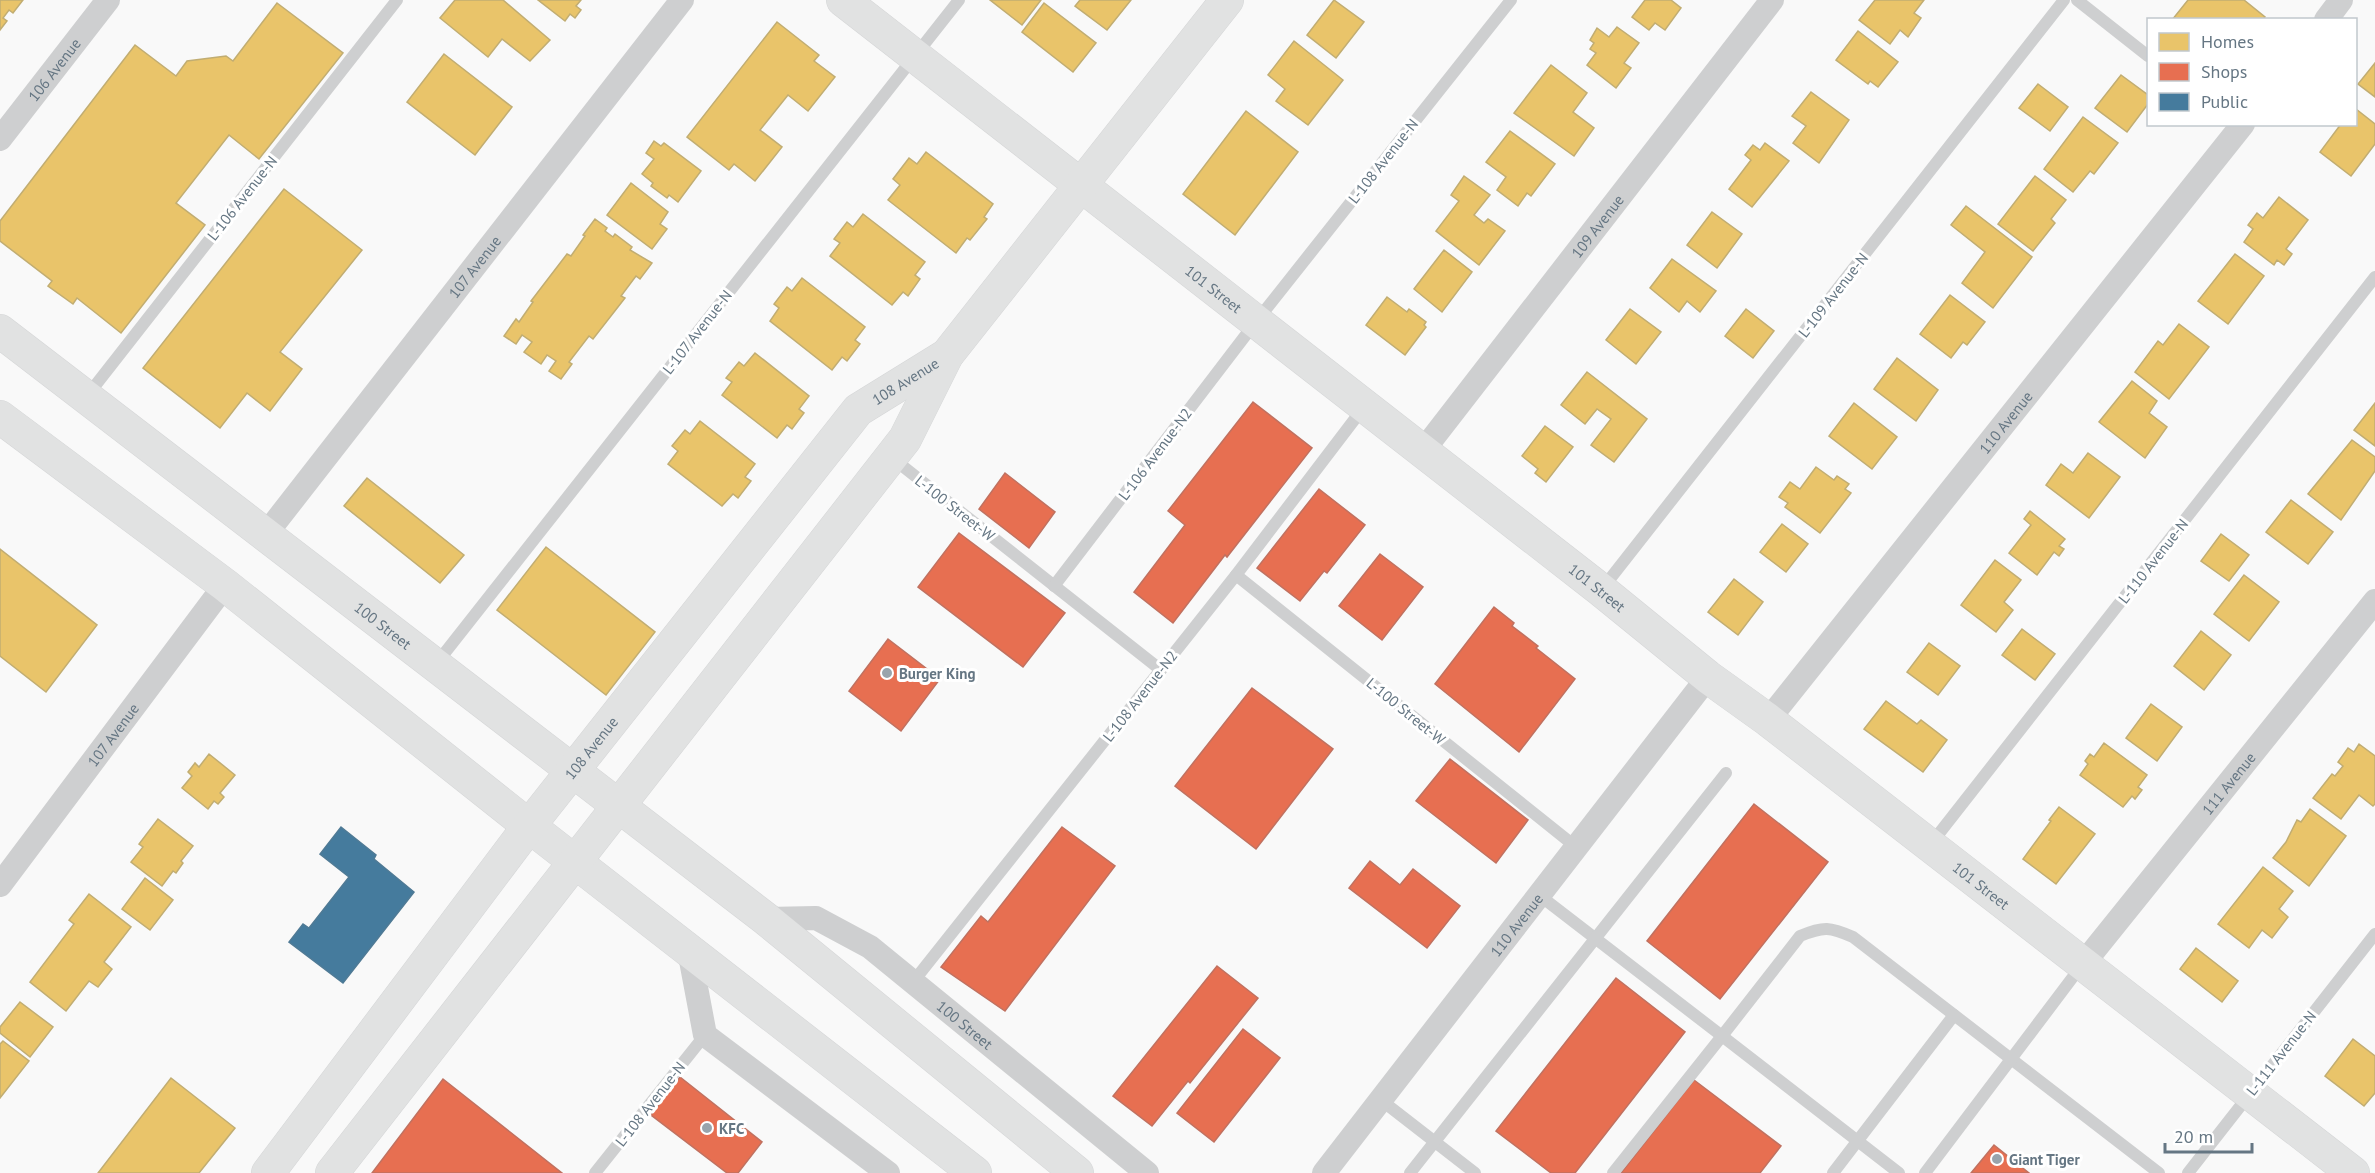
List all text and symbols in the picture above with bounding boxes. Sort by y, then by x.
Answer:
legend [2147,18,2357,126]
text: Homes [2201,30,2254,53]
street label: 106 Avenue [23,34,85,105]
text: Shops [2201,60,2247,83]
text: Public [2201,90,2248,113]
street label: L-108 Avenue-N [1344,115,1422,207]
street label: L-106 Avenue-N [203,152,281,244]
street label: 109 Avenue [1567,190,1628,261]
street label: 107 Avenue [444,231,505,302]
street label: L-109 Avenue-N [1794,249,1872,341]
street label: 101 Street [1182,261,1246,317]
street label: L-107 Avenue-N [658,286,736,378]
street label: 108 Avenue [868,353,942,409]
street label: 110 Avenue [1975,387,2036,457]
street label: L-106 Avenue-N2 [1114,404,1196,504]
street label: L-100 Street-W [911,471,999,545]
street label: L-110 Avenue-N [2114,515,2192,607]
street label: 101 Street [1565,559,1629,616]
street label: 100 Street [351,597,415,653]
street label: L-108 Avenue-N2 [1098,647,1182,745]
place label: Burger King [899,664,975,683]
marker: Burger King [880,666,894,680]
street label: L-100 Street-W [1363,673,1450,749]
street label: 107 Avenue [83,699,143,770]
street label: 108 Avenue [560,712,622,783]
street label: 111 Avenue [2198,748,2259,818]
street label: 101 Street [1949,857,2014,913]
street label: 110 Avenue [1486,889,1547,960]
street label: 100 Street [933,996,997,1053]
street label: L-111 Avenue-N [2242,1007,2320,1099]
street label: L-108 Avenue-N [611,1058,689,1150]
scale bar [2165,1116,2252,1154]
place label: KFC [719,1119,745,1138]
marker: KFC [700,1121,714,1135]
text: 20 m [2174,1125,2213,1148]
place label: Giant Tiger [2009,1150,2080,1169]
marker: Giant Tiger [1990,1152,2004,1166]

